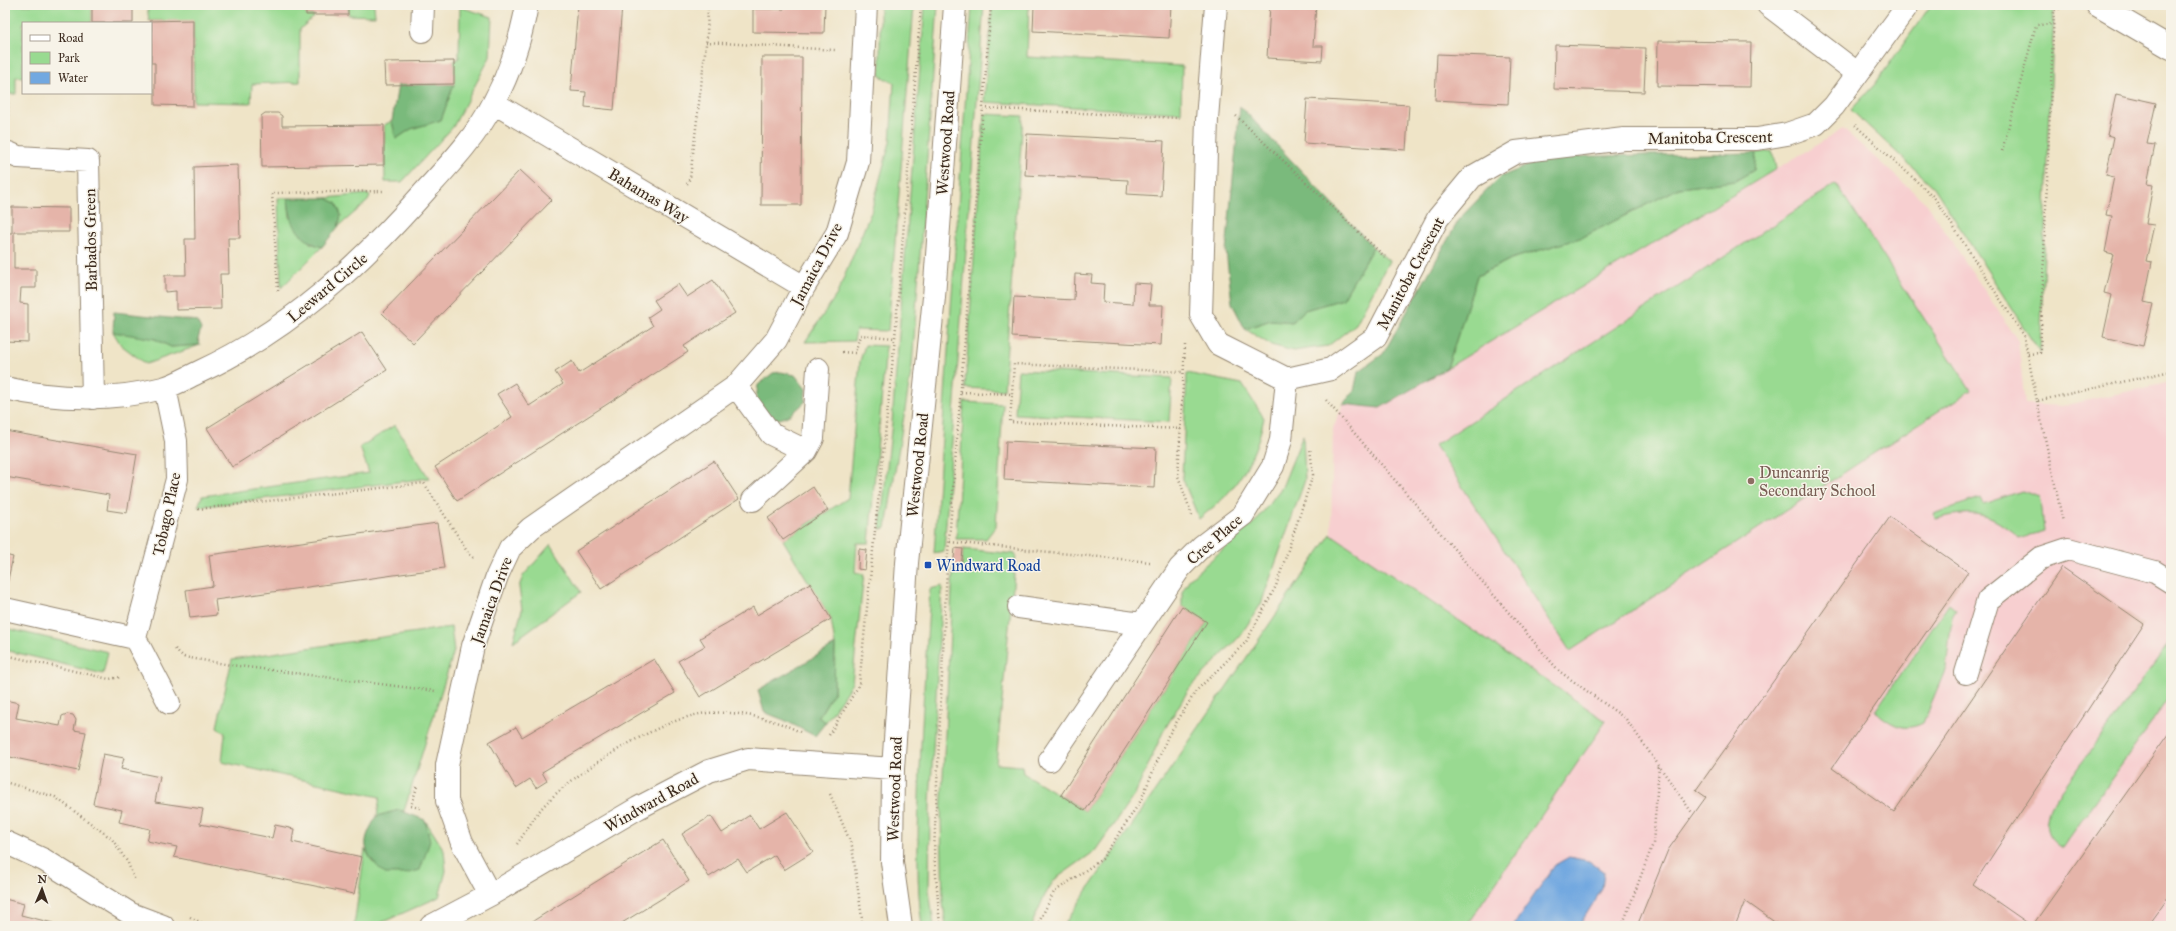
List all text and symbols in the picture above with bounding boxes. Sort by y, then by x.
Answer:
legend [22,22,152,94]
text: Road [58,31,84,45]
text: Park [58,51,80,65]
text: Water [58,71,88,85]
street label: Westwood Road [932,90,959,196]
street label: Manitoba Crescent [1647,127,1773,148]
street label: Bahamas Way [605,164,693,227]
street label: Barbados Green [80,188,101,292]
street label: Manitoba Crescent [1373,213,1448,333]
street label: Jamaica Drive [786,219,847,311]
street label: Leeward Circle [283,248,371,326]
street label: Westwood Road [903,412,932,518]
place label: Duncanrig Secondary School [1759,463,1876,500]
street label: Tobago Place [148,470,186,558]
marker: Duncanrig Secondary School [1746,476,1756,486]
street label: Cree Place [1183,510,1246,569]
street label: Jamaica Drive [466,554,517,649]
place label: Windward Road [936,556,1041,575]
marker: Windward Road [923,560,933,570]
street label: Westwood Road [883,736,906,842]
street label: Windward Road [601,769,702,836]
north arrow [22,869,62,909]
text: N [37,873,48,886]

